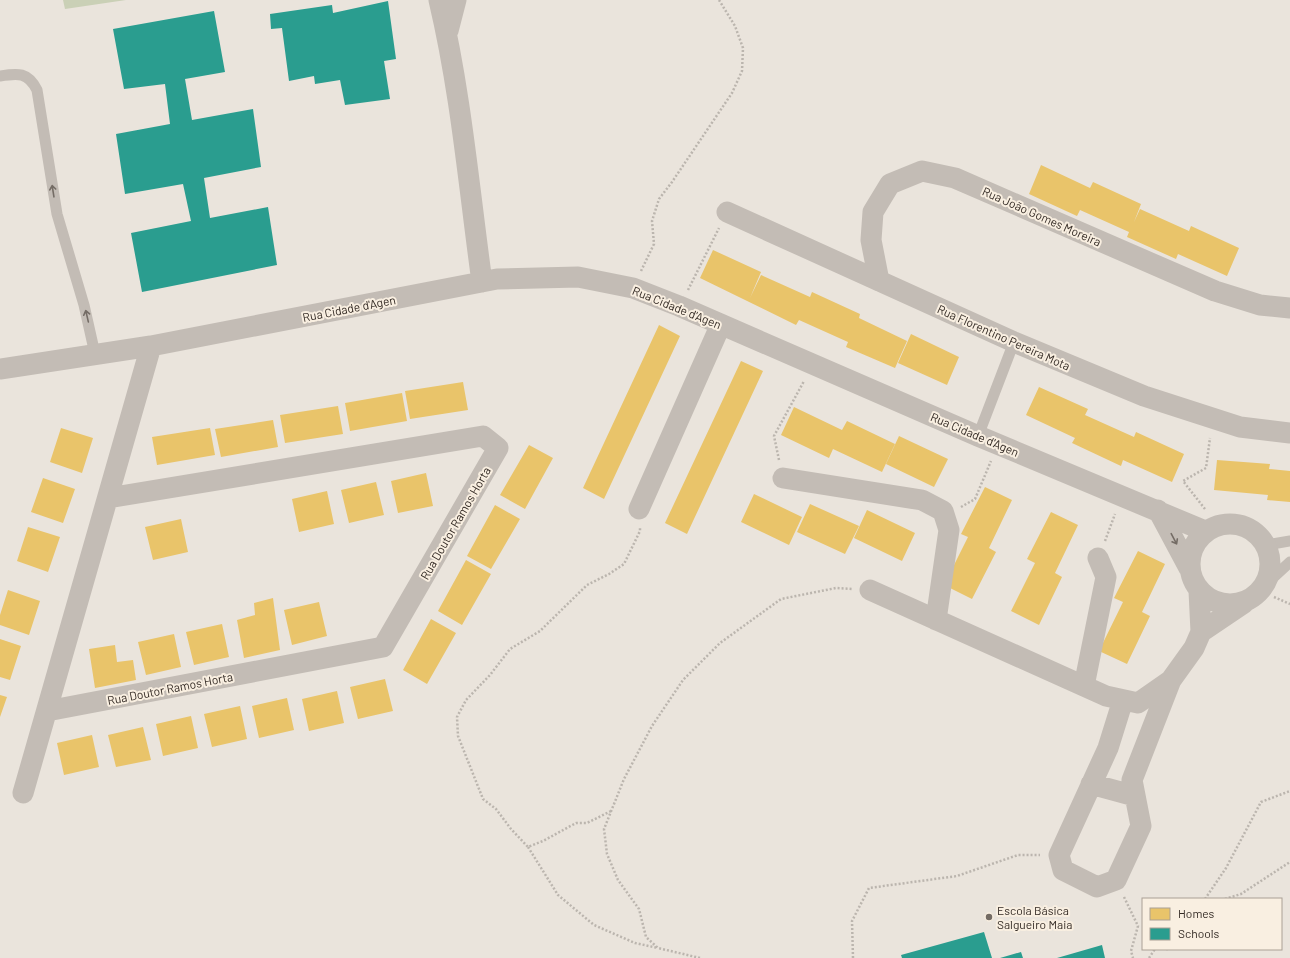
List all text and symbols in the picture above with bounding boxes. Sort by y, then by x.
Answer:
street label: Rua João Gomes Moreira [981,184,1103,248]
one-way arrow [49,185,57,198]
street label: Rua Cidade d'Agen [631,283,723,331]
street label: Rua Cidade d'Agen [301,292,397,324]
street label: Rua Florentino Pereira Mota [935,301,1073,373]
one-way arrow [82,310,90,323]
street label: Rua Cidade d'Agen [929,409,1021,459]
street label: Rua Doutor Ramos Horta [417,464,493,582]
one-way arrow [1170,533,1178,545]
street label: Rua Doutor Ramos Horta [106,669,234,707]
legend [1142,898,1282,950]
place label: Escola Básica Salgueiro Maia [997,903,1072,931]
text: Homes [1178,906,1215,920]
marker: Escola Básica Salgueiro Maia [984,912,994,922]
text: Schools [1178,926,1219,940]

